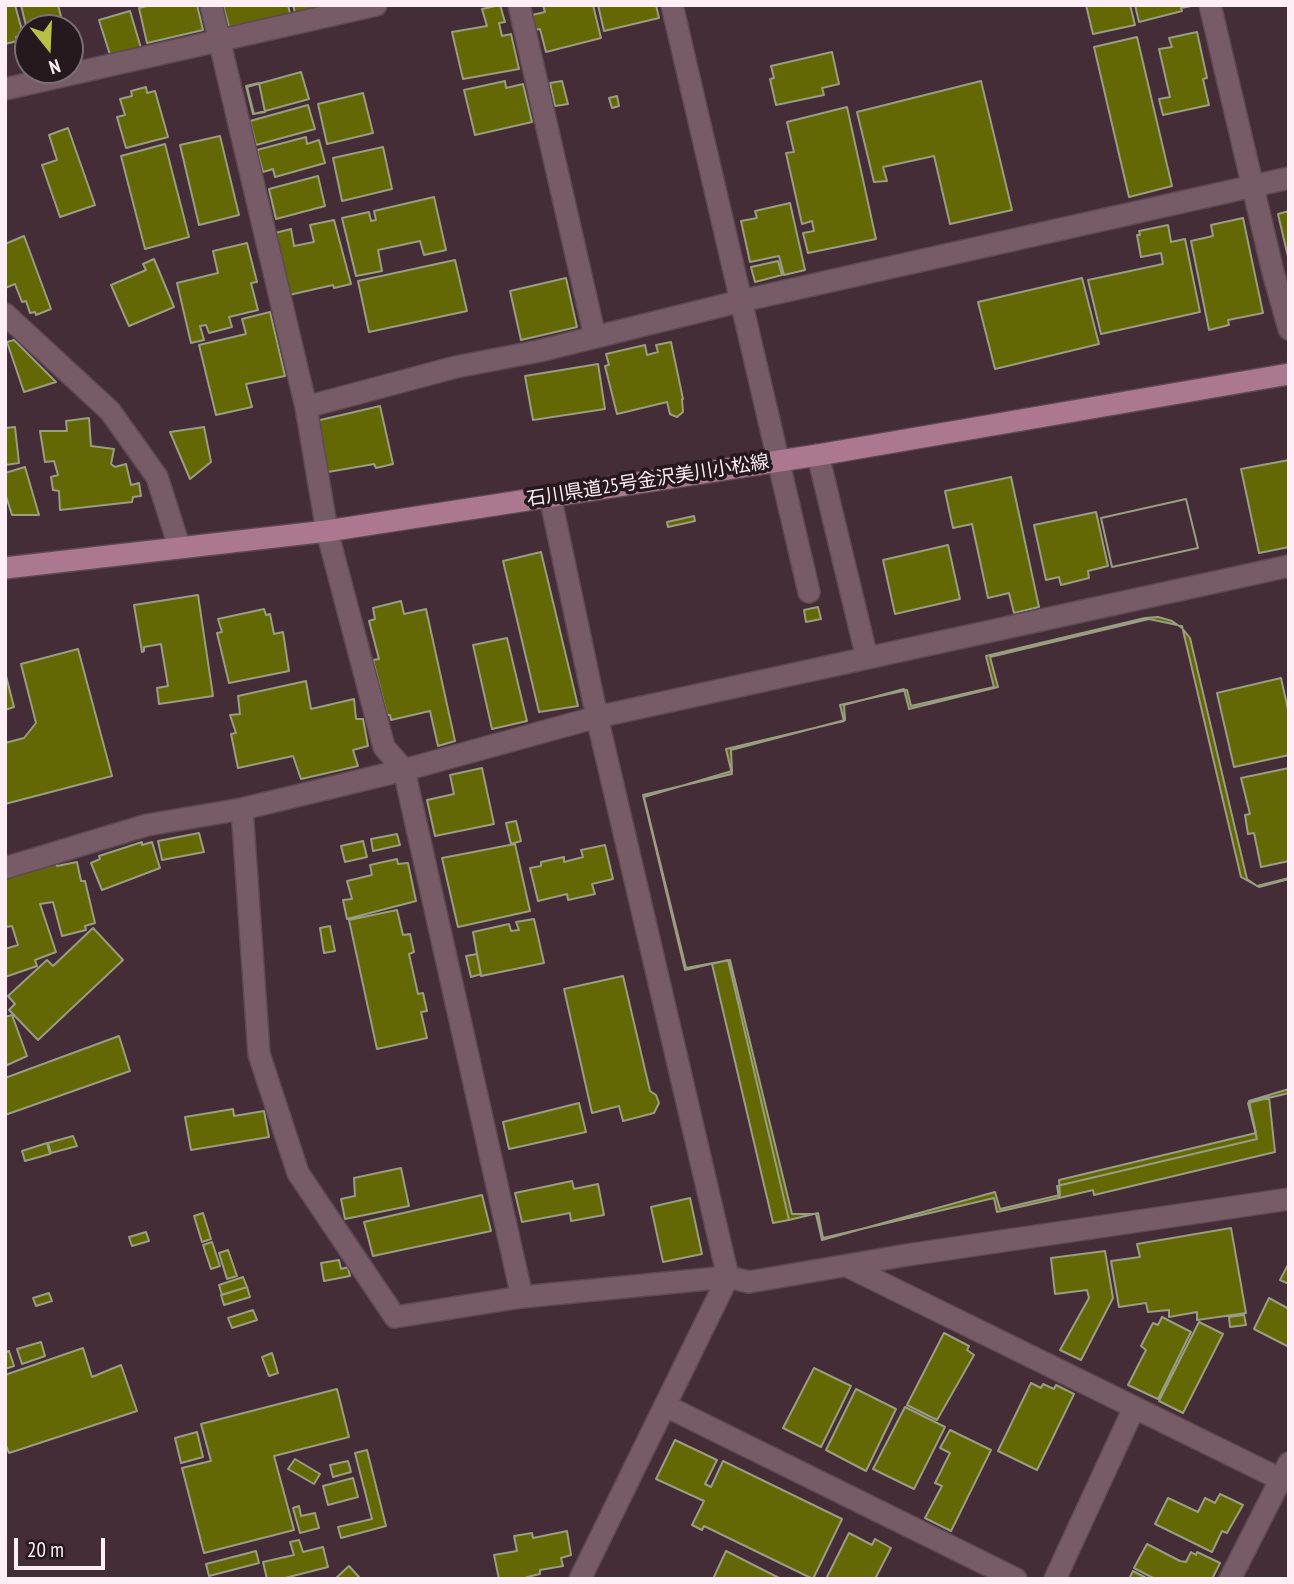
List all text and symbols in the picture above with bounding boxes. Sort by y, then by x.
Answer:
north arrow [14,14,84,84]
text: N [46,54,63,80]
street label: 石川県道25号金沢美川小松線 [525,451,771,511]
scale bar [18,1524,108,1568]
text: 20 m [27,1536,64,1563]

